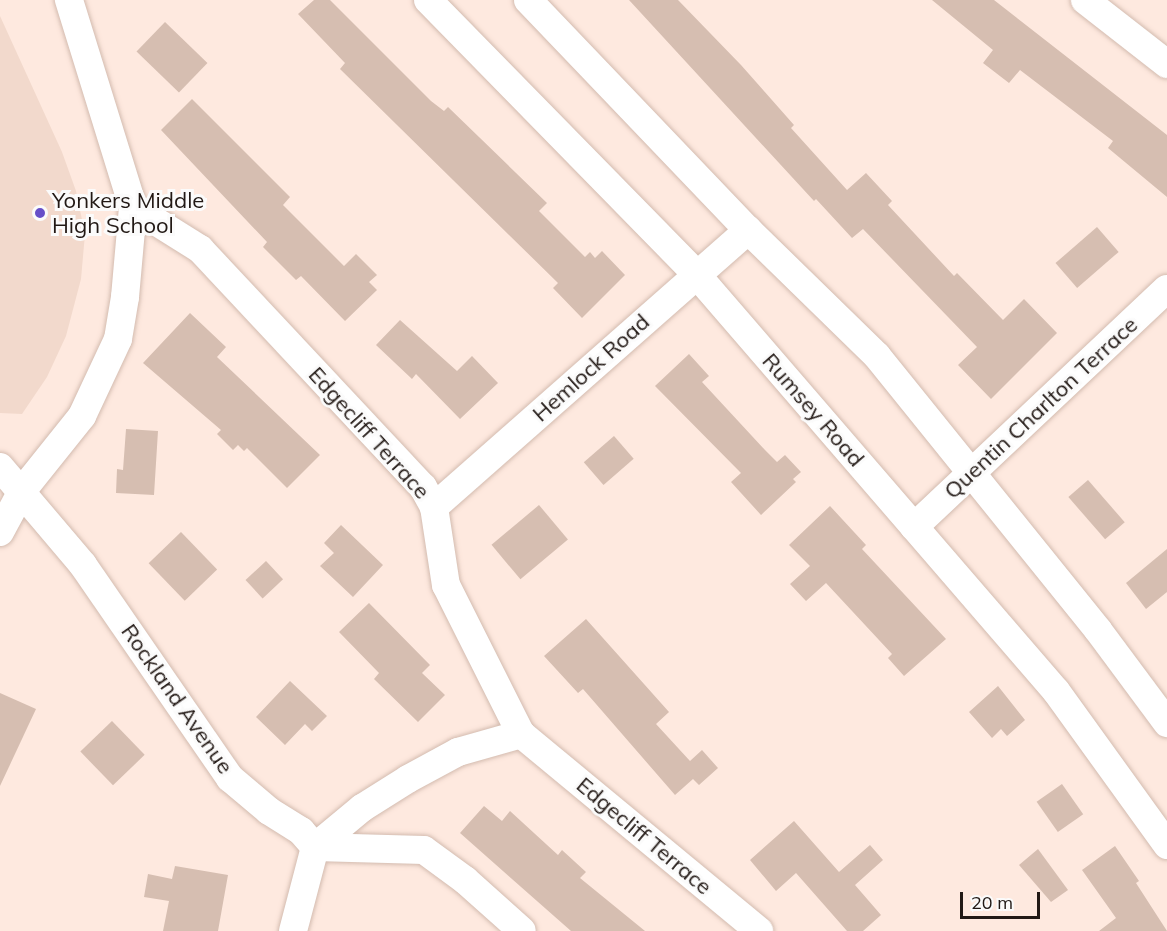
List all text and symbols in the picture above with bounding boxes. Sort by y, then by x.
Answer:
place label: Yonkers Middle High School [52,187,204,238]
marker: Yonkers Middle High School [33,206,47,220]
street label: Hemlock Road [527,309,655,427]
street label: Quentin Charlton Terrace [939,312,1143,504]
street label: Rumsey Road [757,348,869,472]
street label: Edgecliff Terrace [303,362,435,504]
street label: Rockland Avenue [116,619,238,779]
street label: Edgecliff Terrace [571,772,717,900]
scale bar [963,880,1042,918]
text: 20 m [971,891,1013,914]

